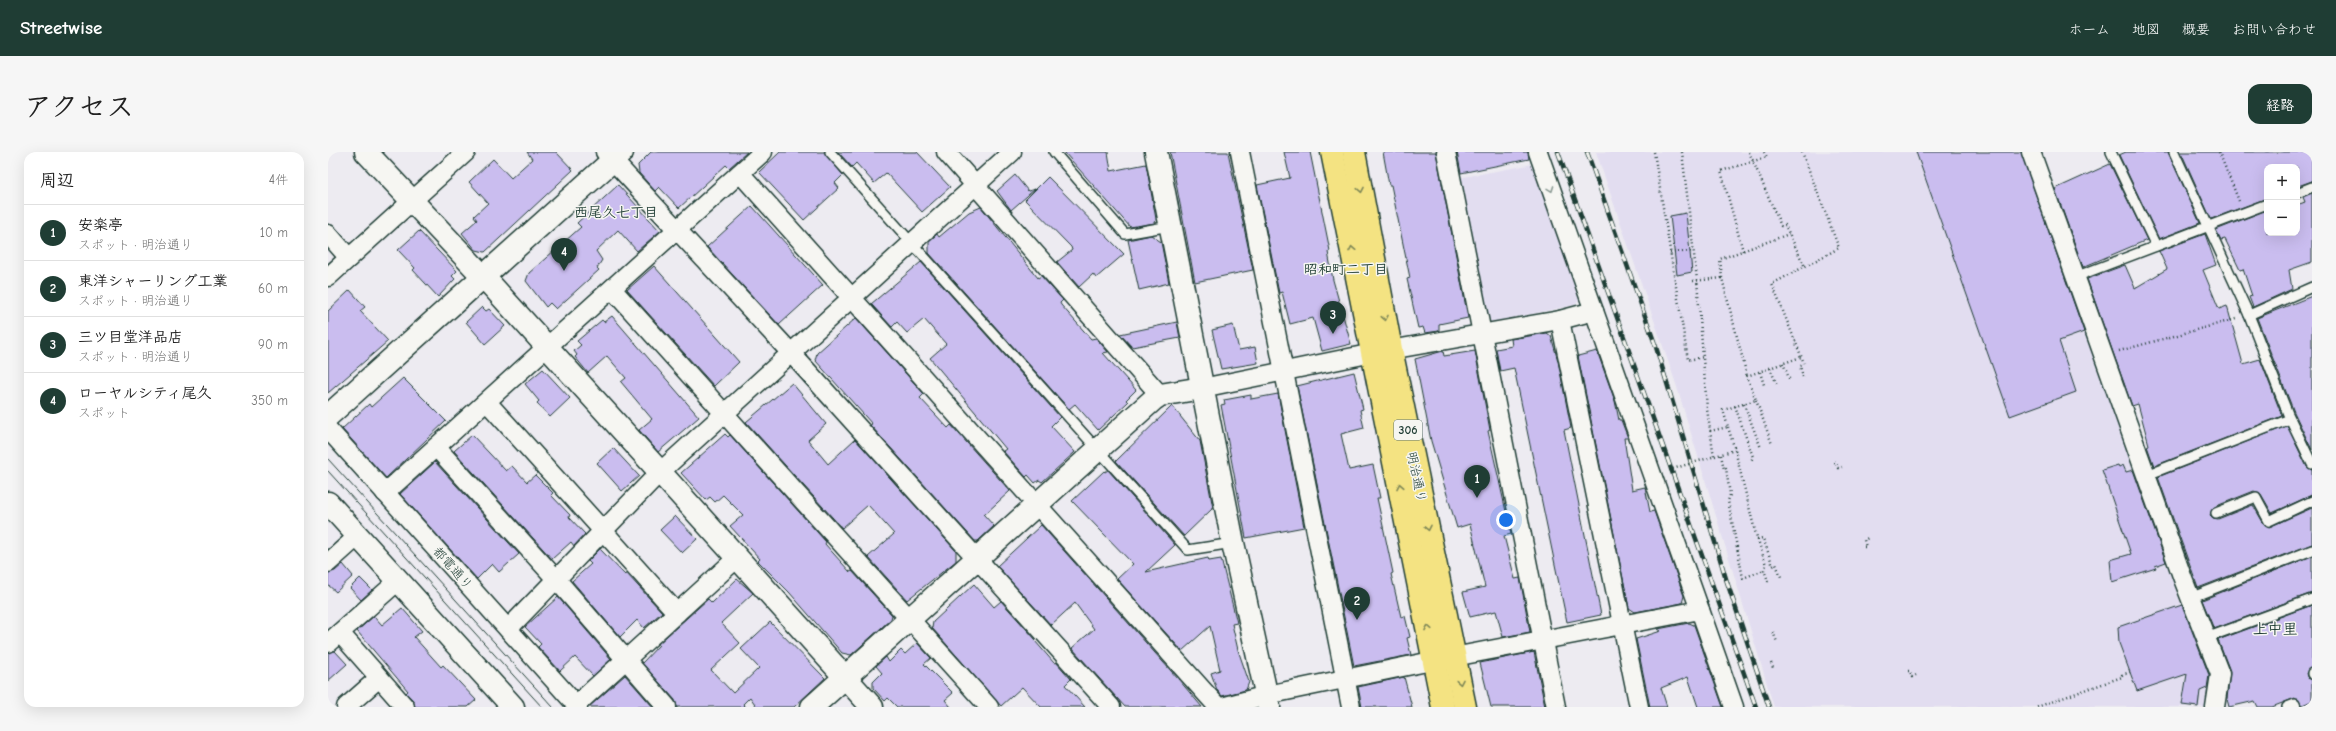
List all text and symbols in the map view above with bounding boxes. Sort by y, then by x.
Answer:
text: Streetwise [20,17,102,39]
text: ホーム [2069,21,2110,38]
text: 地図 [2132,21,2160,38]
text: 概要 [2182,21,2210,38]
text: お問い合わせ [2232,21,2316,38]
button: 経路 [2248,84,2312,124]
text: アクセス [24,91,134,123]
map controls [2264,164,2300,236]
button: + [2264,164,2300,200]
text: 周辺 [40,171,74,190]
text: 4件 [269,172,288,187]
one-way arrow [1546,185,1554,192]
one-way arrow [1356,187,1365,193]
button: − [2264,200,2300,236]
district label: 西尾久七丁目 [574,204,658,221]
text: 安楽亭 [78,216,123,234]
text: 1 [50,225,56,240]
text: 10 m [260,225,288,240]
text: スポット · 明治通り [78,237,193,252]
pin: 4 [551,238,577,271]
one-way arrow [1348,246,1357,252]
district label: 昭和町二丁目 [1304,261,1388,278]
text: 東洋シャーリング工業 [78,272,227,290]
text: 2 [50,281,56,296]
text: 60 m [258,281,288,296]
text: スポット · 明治通り [78,293,193,308]
pin: 3 [1320,301,1346,334]
one-way arrow [1380,315,1389,321]
text: 三ツ目堂洋品店 [78,328,183,346]
text: 3 [50,337,56,352]
text: 90 m [258,337,288,352]
text: スポット · 明治通り [78,349,193,364]
text: ローヤルシティ尾久 [78,384,212,402]
text: 4 [50,393,56,408]
text: 350 m [251,393,288,408]
text: スポット [78,405,130,420]
road number: 306 [1394,420,1422,440]
street label: 明治通り [1404,450,1430,504]
pin: 1 [1464,465,1490,498]
one-way arrow [1396,483,1404,489]
your location [1496,510,1516,530]
one-way arrow [1423,525,1432,531]
street label: 都電通り [430,544,476,592]
pin: 2 [1344,587,1370,620]
district label: 上中里 [2252,620,2298,638]
one-way arrow [1424,624,1432,631]
one-way arrow [1455,679,1463,686]

